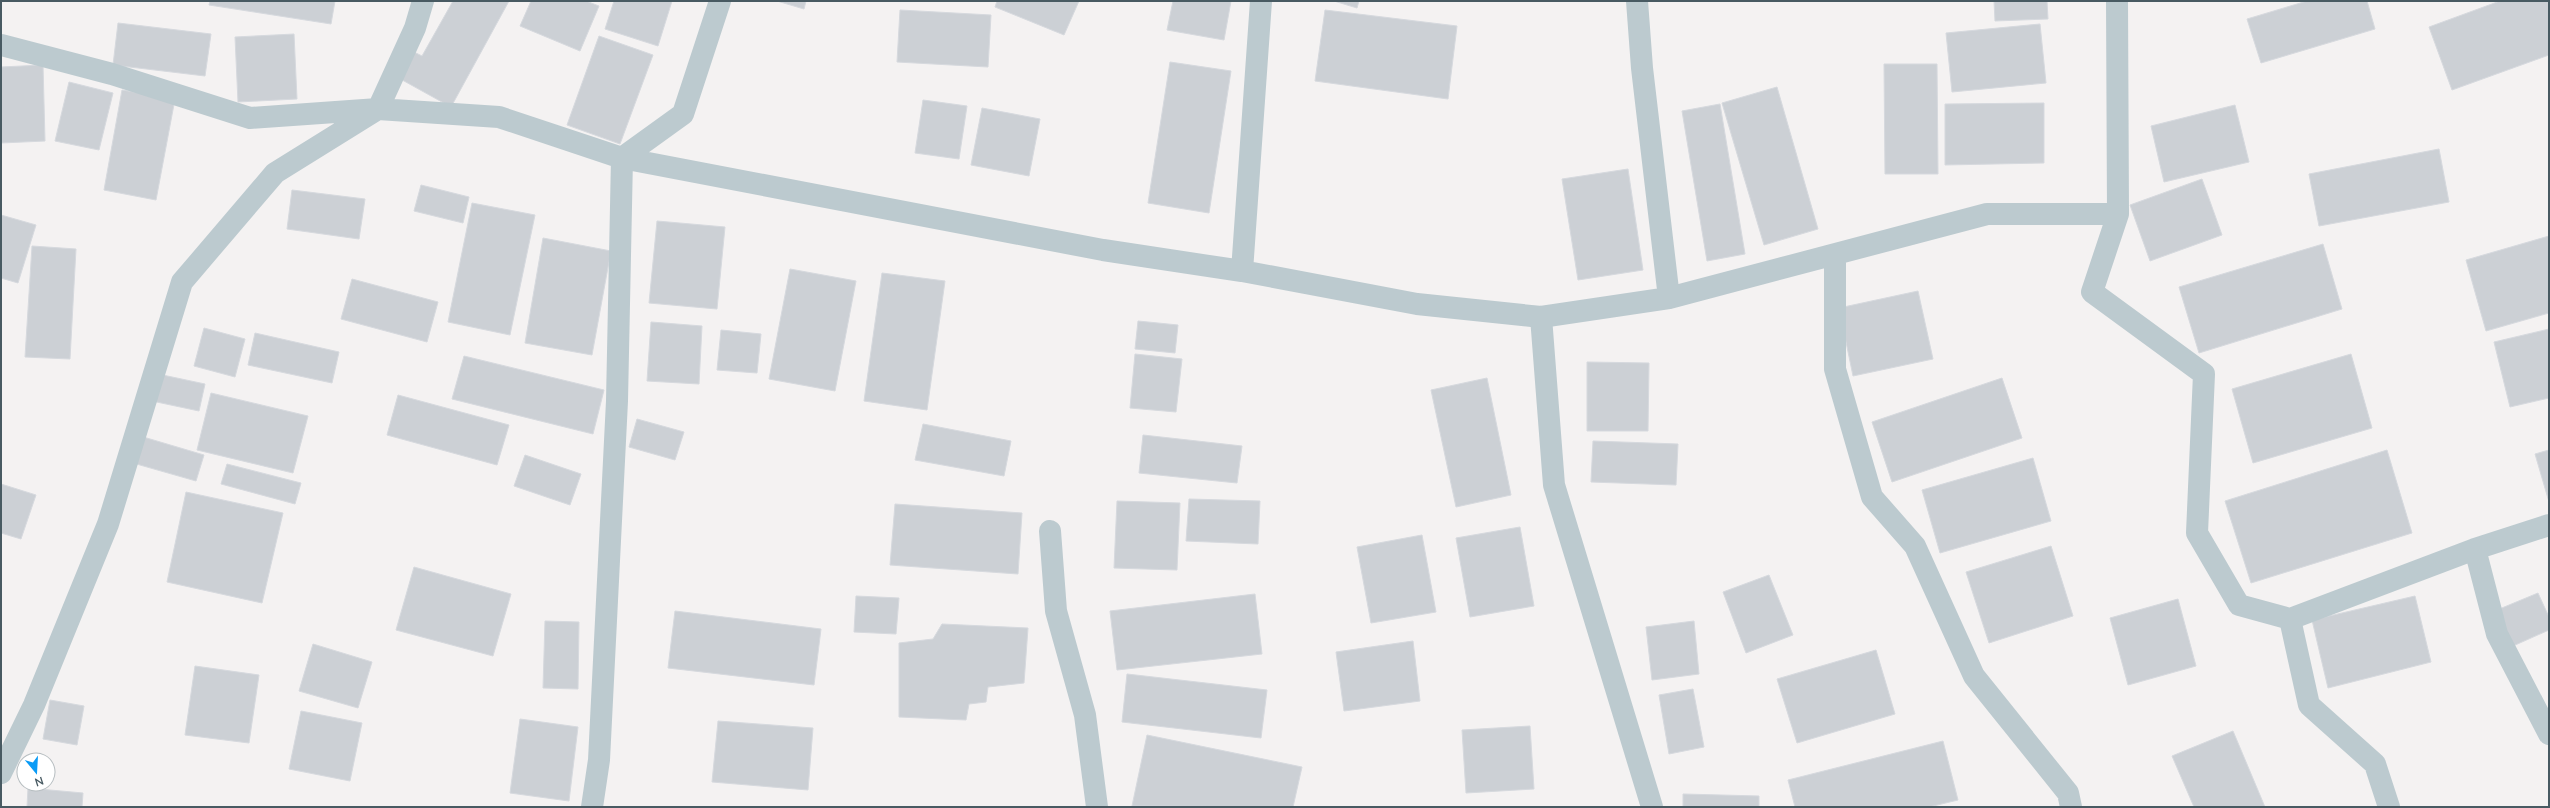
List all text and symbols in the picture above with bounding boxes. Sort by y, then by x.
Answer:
north arrow [16,752,56,792]
text: N [33,774,45,789]

